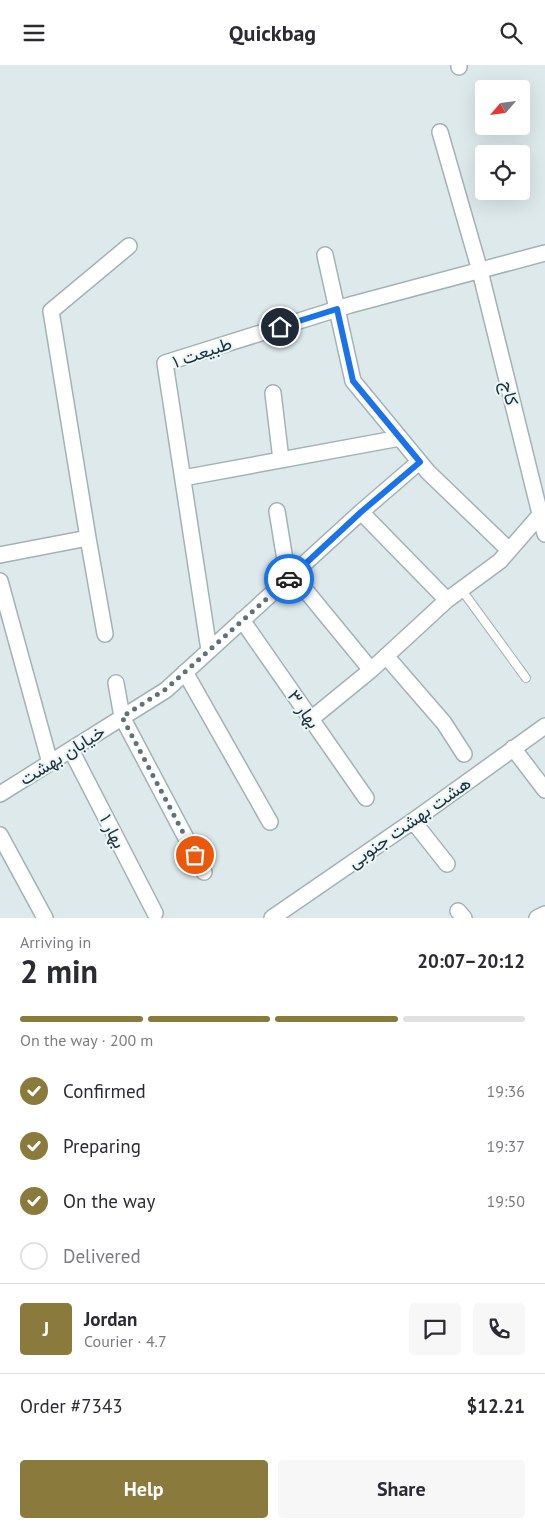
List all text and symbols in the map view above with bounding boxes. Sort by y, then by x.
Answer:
icon: menu [20,19,48,47]
text: Quickbag [229,19,316,47]
icon: search [497,19,525,47]
north arrow [475,80,530,135]
map controls [475,80,530,200]
button: locate [475,145,530,200]
pin [259,306,301,348]
icon: home [266,313,294,341]
street label: طبیعت ۱ [169,331,235,373]
street label: کاج [495,378,524,408]
courier [264,554,314,604]
icon: car [275,565,303,593]
street label: بهار ۳ [283,685,325,733]
street label: خیابان بهشت [15,720,109,790]
street label: هشت بهشت جنوبی [343,771,475,873]
street label: بهار ۱ [95,810,131,852]
pin [174,834,216,876]
icon: bag [181,841,209,869]
text: Arriving in [20,932,91,952]
text: 20:07–20:12 [417,949,525,973]
text: 2 min [20,950,98,992]
text: On the way · 200 m [20,1030,153,1050]
icon: check [20,1077,48,1105]
text: Confirmed [63,1079,146,1103]
text: 19:36 [487,1081,525,1101]
icon: check [20,1132,48,1160]
text: Preparing [63,1134,141,1158]
text: 19:37 [487,1136,525,1156]
icon: check [20,1187,48,1215]
text: On the way [63,1189,155,1213]
text: 19:50 [487,1191,525,1211]
text: Delivered [63,1244,141,1268]
button: chat [409,1303,461,1355]
button: phone [473,1303,525,1355]
text: Jordan [84,1307,137,1331]
text: J [43,1317,49,1341]
text: Courier · 4.7 [84,1331,167,1351]
text: Order #7343 [20,1394,123,1418]
text: $12.21 [466,1394,525,1418]
button: Help [20,1460,268,1518]
button: Share [278,1460,525,1518]

